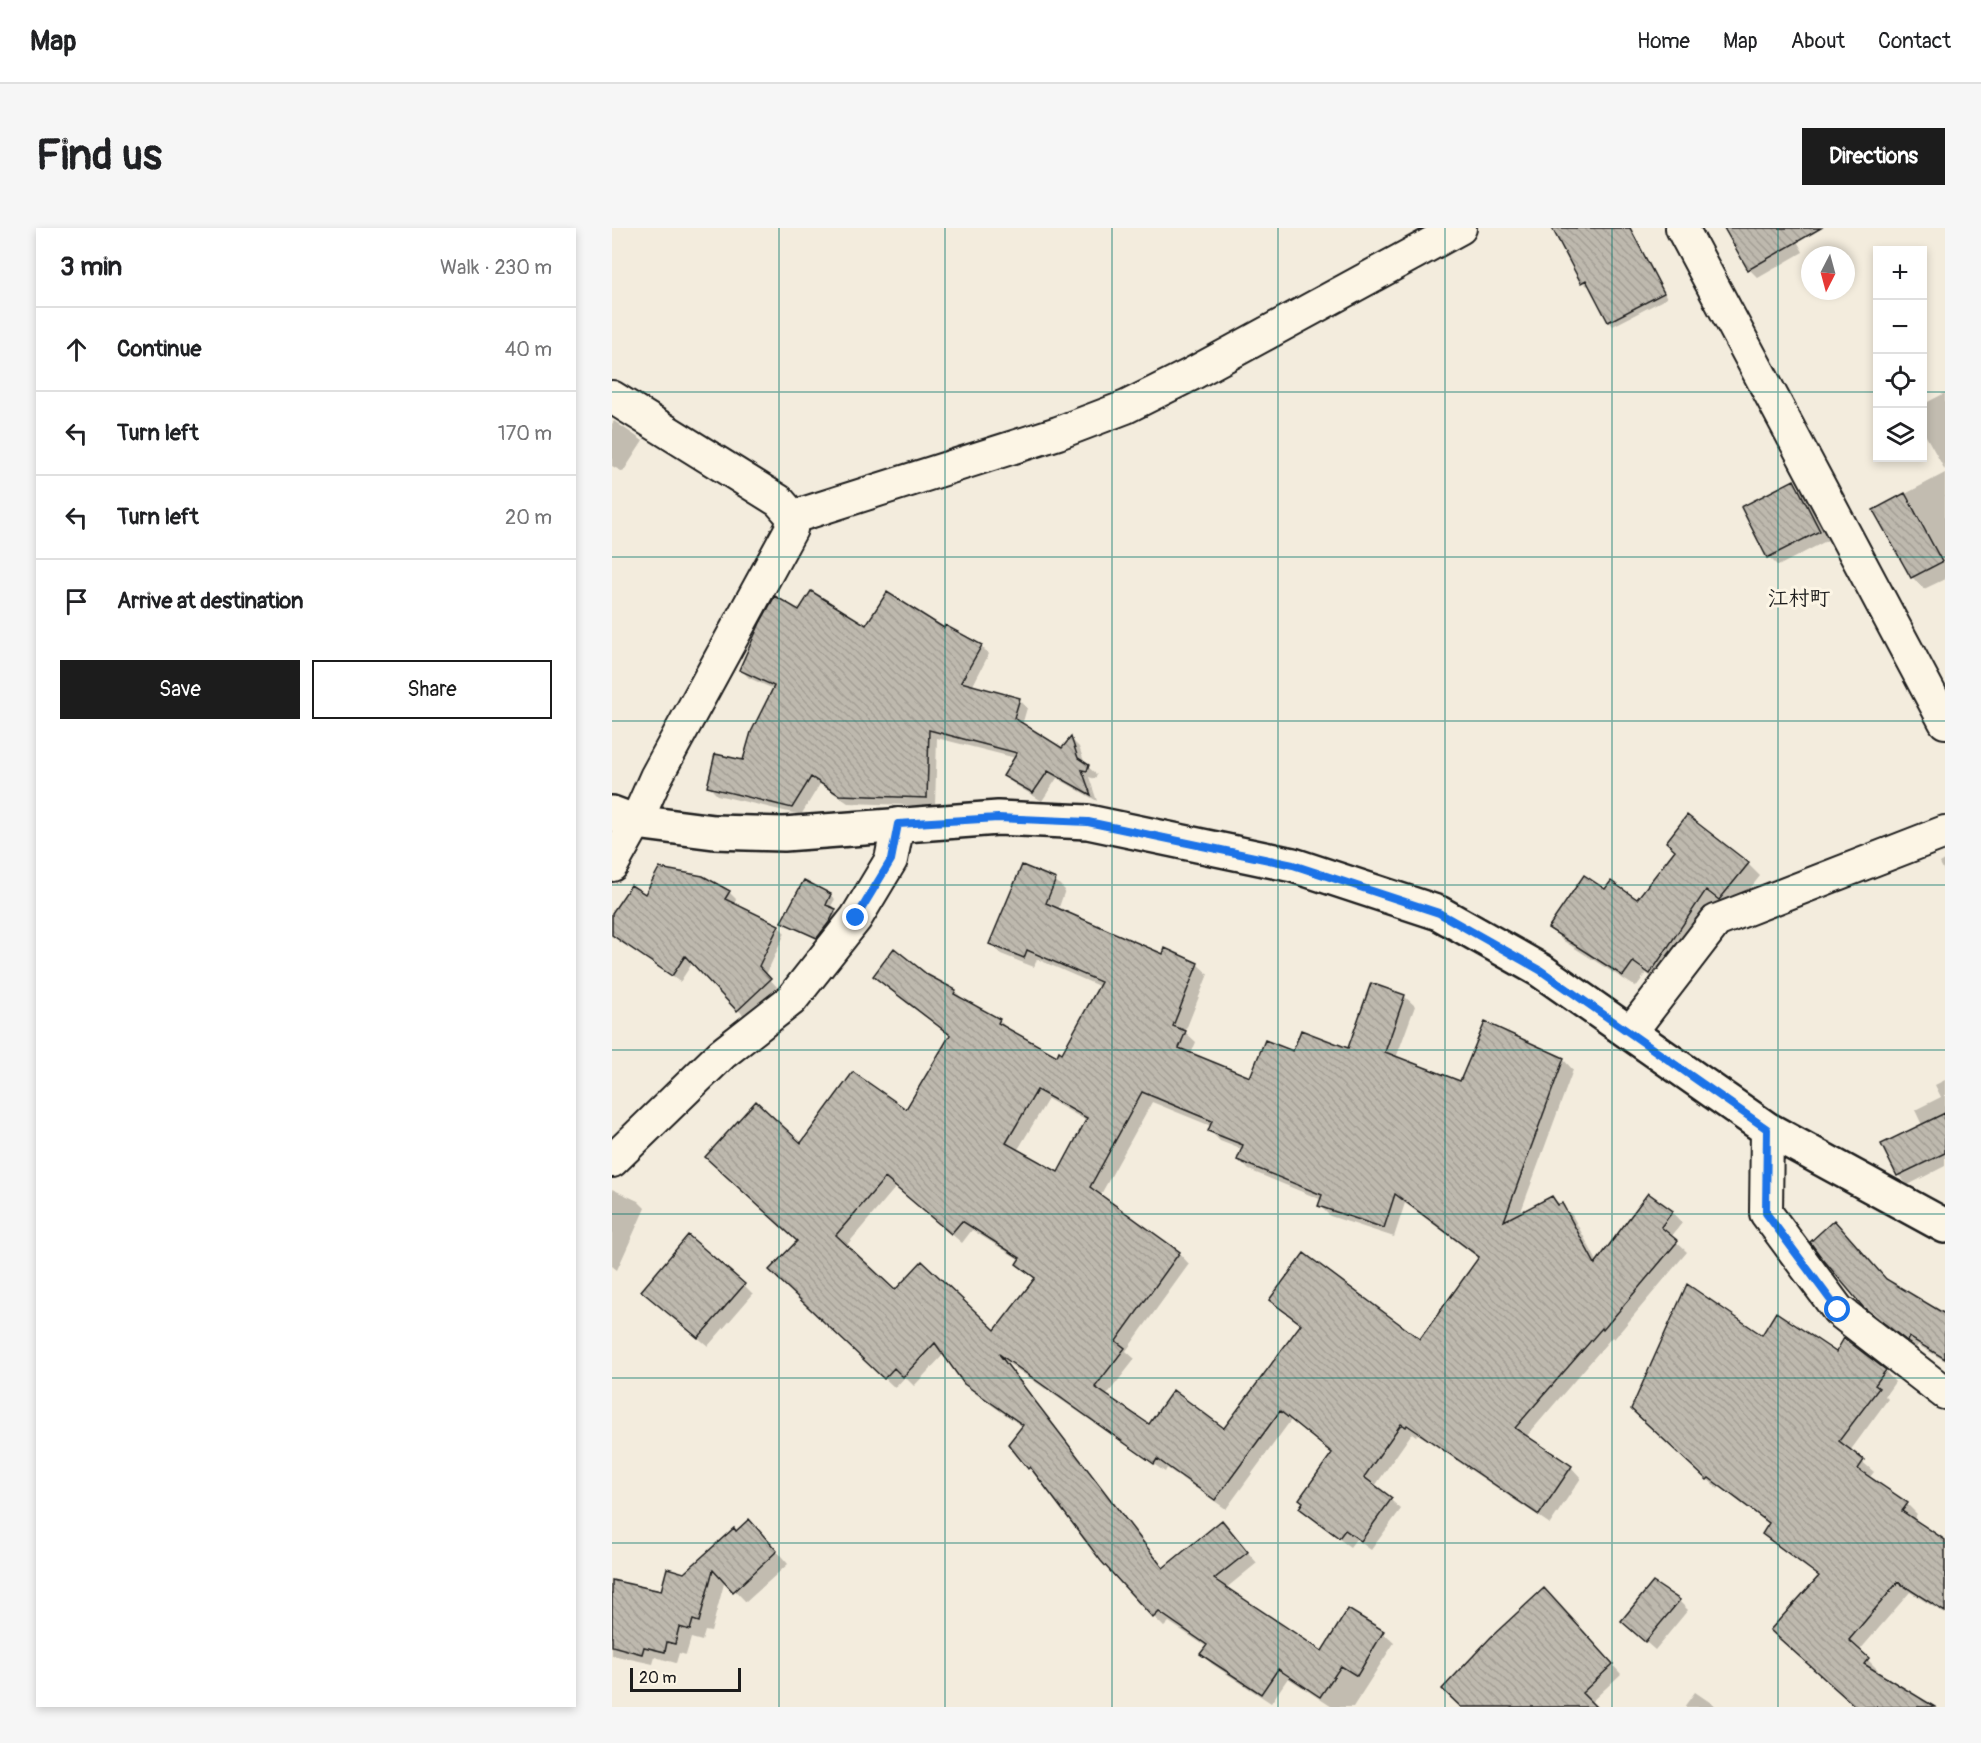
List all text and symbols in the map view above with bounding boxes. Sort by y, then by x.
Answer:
text: Map [30,24,76,59]
text: Home [1637,28,1690,55]
text: Map [1723,28,1758,55]
text: About [1791,28,1845,55]
text: Contact [1878,28,1951,55]
button: Directions [1802,128,1945,185]
text: Find us [36,130,162,182]
north arrow [1801,246,1855,300]
map controls [1873,246,1927,462]
button: + [1873,246,1927,300]
text: 3 min [60,251,122,283]
text: Walk · 230 m [440,255,552,280]
button: − [1873,300,1927,354]
icon: ahead [60,333,93,366]
text: Continue [117,335,201,363]
text: 40 m [505,337,552,362]
button: locate [1873,354,1927,408]
button: layers [1873,408,1927,462]
icon: left [60,417,93,450]
text: Turn left [117,419,199,447]
text: 170 m [498,421,552,446]
icon: left [60,501,93,534]
text: Turn left [117,503,199,531]
text: 20 m [505,505,552,530]
icon: arrive [60,585,93,618]
district label: 江村町 [1768,585,1831,612]
text: Arrive at destination [117,587,303,615]
button: Save [60,660,300,719]
button: Share [312,660,552,719]
route end [842,904,868,930]
route start [1824,1296,1850,1322]
scale bar [630,1665,741,1692]
text: 20 m [639,1668,677,1688]

